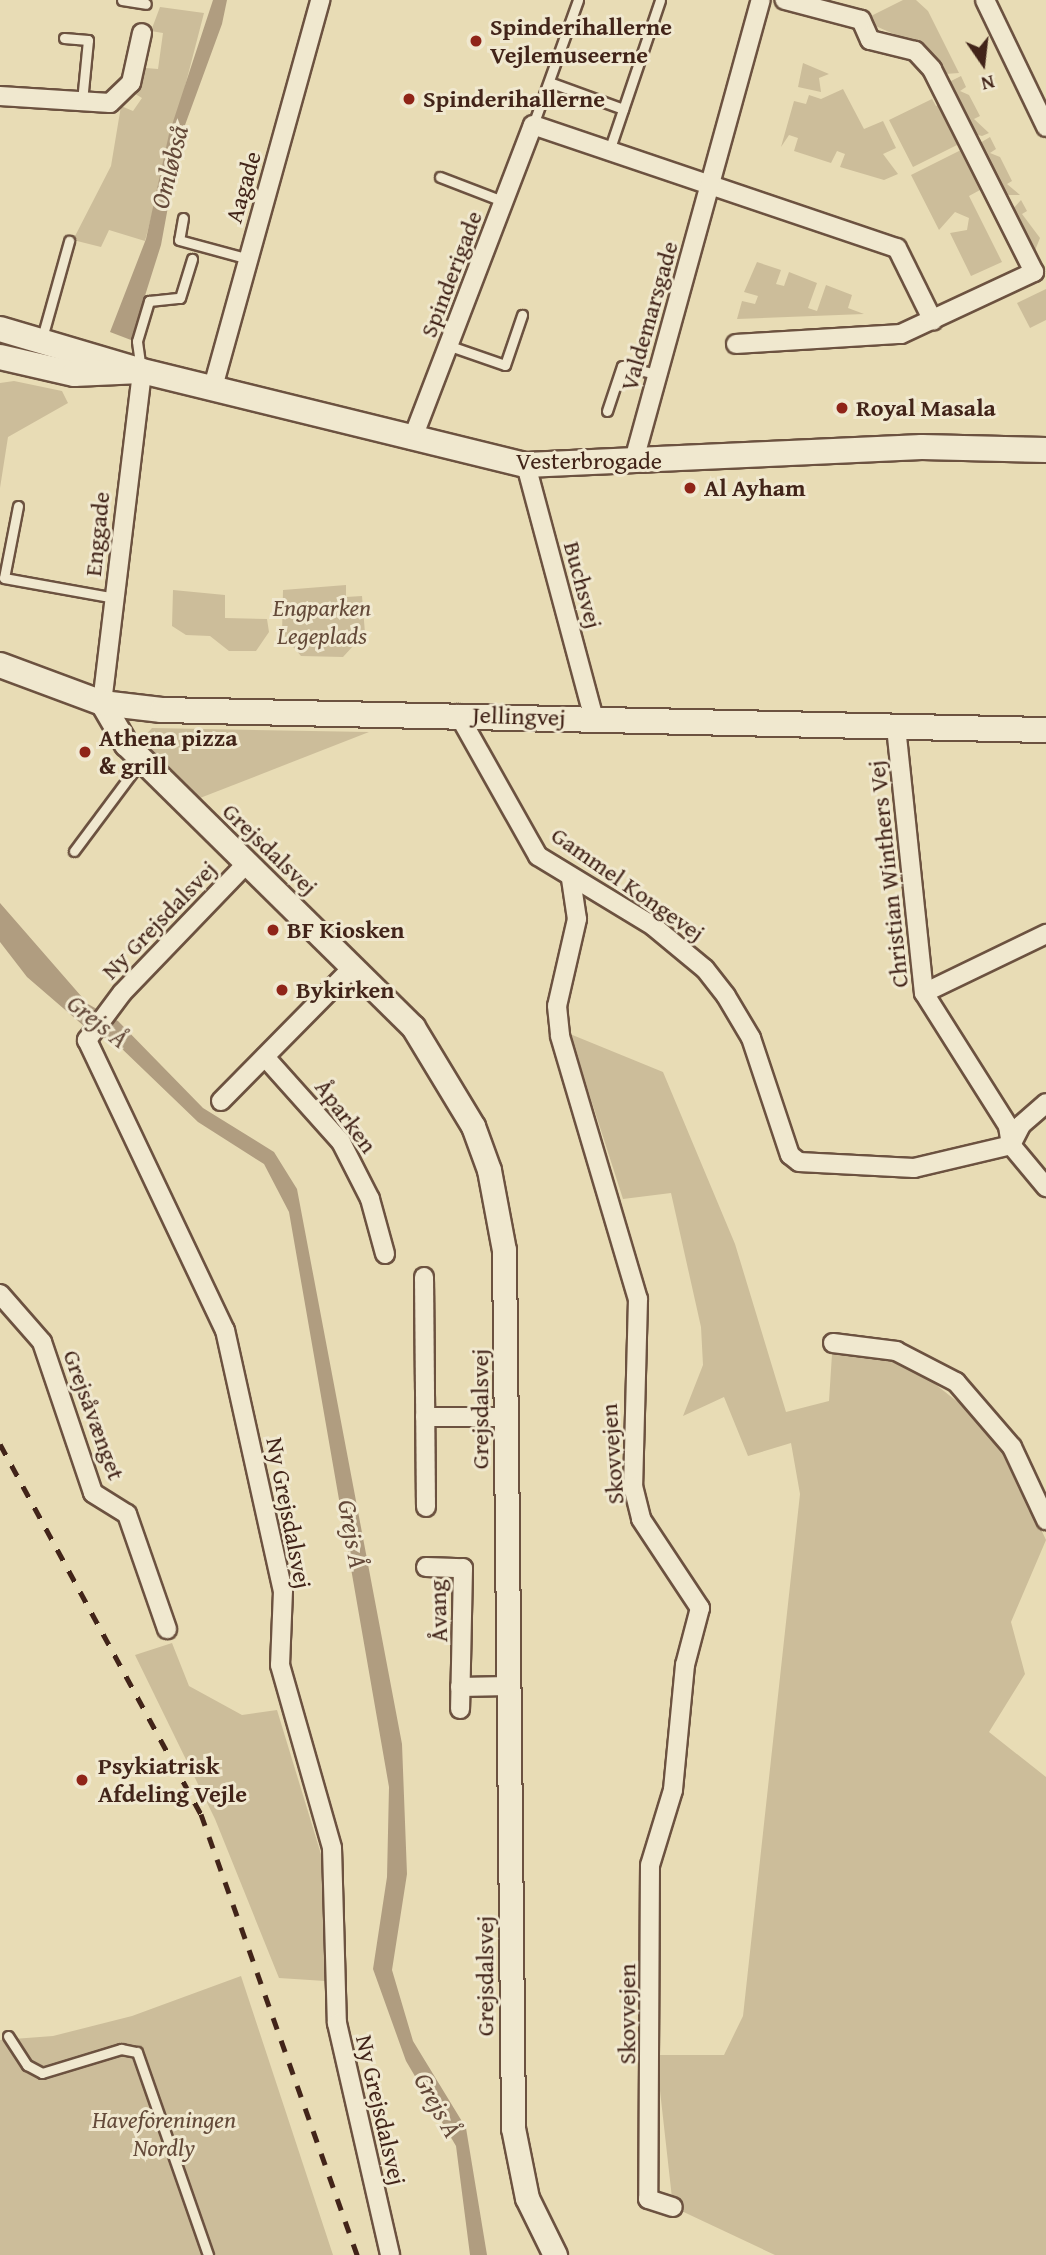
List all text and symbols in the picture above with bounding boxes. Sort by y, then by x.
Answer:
place label: Spinderihallerne Vejlemuseerne [490,13,672,69]
north arrow [948,28,1018,98]
marker: Spinderihallerne Vejlemuseerne [468,33,484,49]
text: N [979,68,998,98]
place label: Spinderihallerne [423,85,605,113]
marker: Spinderihallerne [401,91,417,107]
water label: Omløbså [144,122,194,212]
street label: Aagade [219,148,267,226]
street label: Spinderigade [414,207,488,341]
street label: Valdemarsgade [614,238,684,394]
place label: Royal Masala [856,394,996,422]
marker: Royal Masala [834,400,850,416]
street label: Vesterbrogade [516,447,662,475]
place label: Al Ayham [704,474,806,502]
marker: Al Ayham [682,480,698,496]
street label: Enggade [78,490,116,578]
street label: Buchsvej [558,538,608,632]
park label: Engparken Legeplads [273,594,371,650]
street label: Jellingvej [472,700,566,732]
place label: Athena pizza & grill [99,724,237,780]
marker: Athena pizza & grill [77,744,93,760]
street label: Christian Winthers Vej [862,759,914,989]
street label: Grejsdalsvej [217,797,323,901]
street label: Gammel Kongevej [546,821,710,947]
street label: Ny Grejsdalsvej [95,855,223,985]
place label: BF Kiosken [287,916,404,944]
marker: BF Kiosken [265,922,281,938]
place label: Bykirken [296,976,394,1004]
marker: Bykirken [274,982,290,998]
water label: Grejs Å [61,987,135,1055]
street label: Åparken [309,1073,383,1159]
street label: Grejsåvænget [57,1346,131,1484]
street label: Grejsdalsvej [466,1349,494,1469]
street label: Skovvejen [594,1403,630,1505]
street label: Ny Grejsdalsvej [260,1435,318,1591]
water label: Grejs Å [332,1497,374,1571]
street label: Åvang [423,1579,453,1643]
place label: Psykiatrisk Afdeling Vejle [98,1752,247,1808]
marker: Psykiatrisk Afdeling Vejle [72,1770,92,1790]
street label: Grejsdalsvej [471,1916,499,2036]
street label: Skovvejen [613,1964,641,2064]
street label: Ny Grejsdalsvej [350,2032,412,2188]
water label: Grejs Å [408,2067,468,2143]
park label: Haveforeningen Nordly [92,2106,236,2162]

